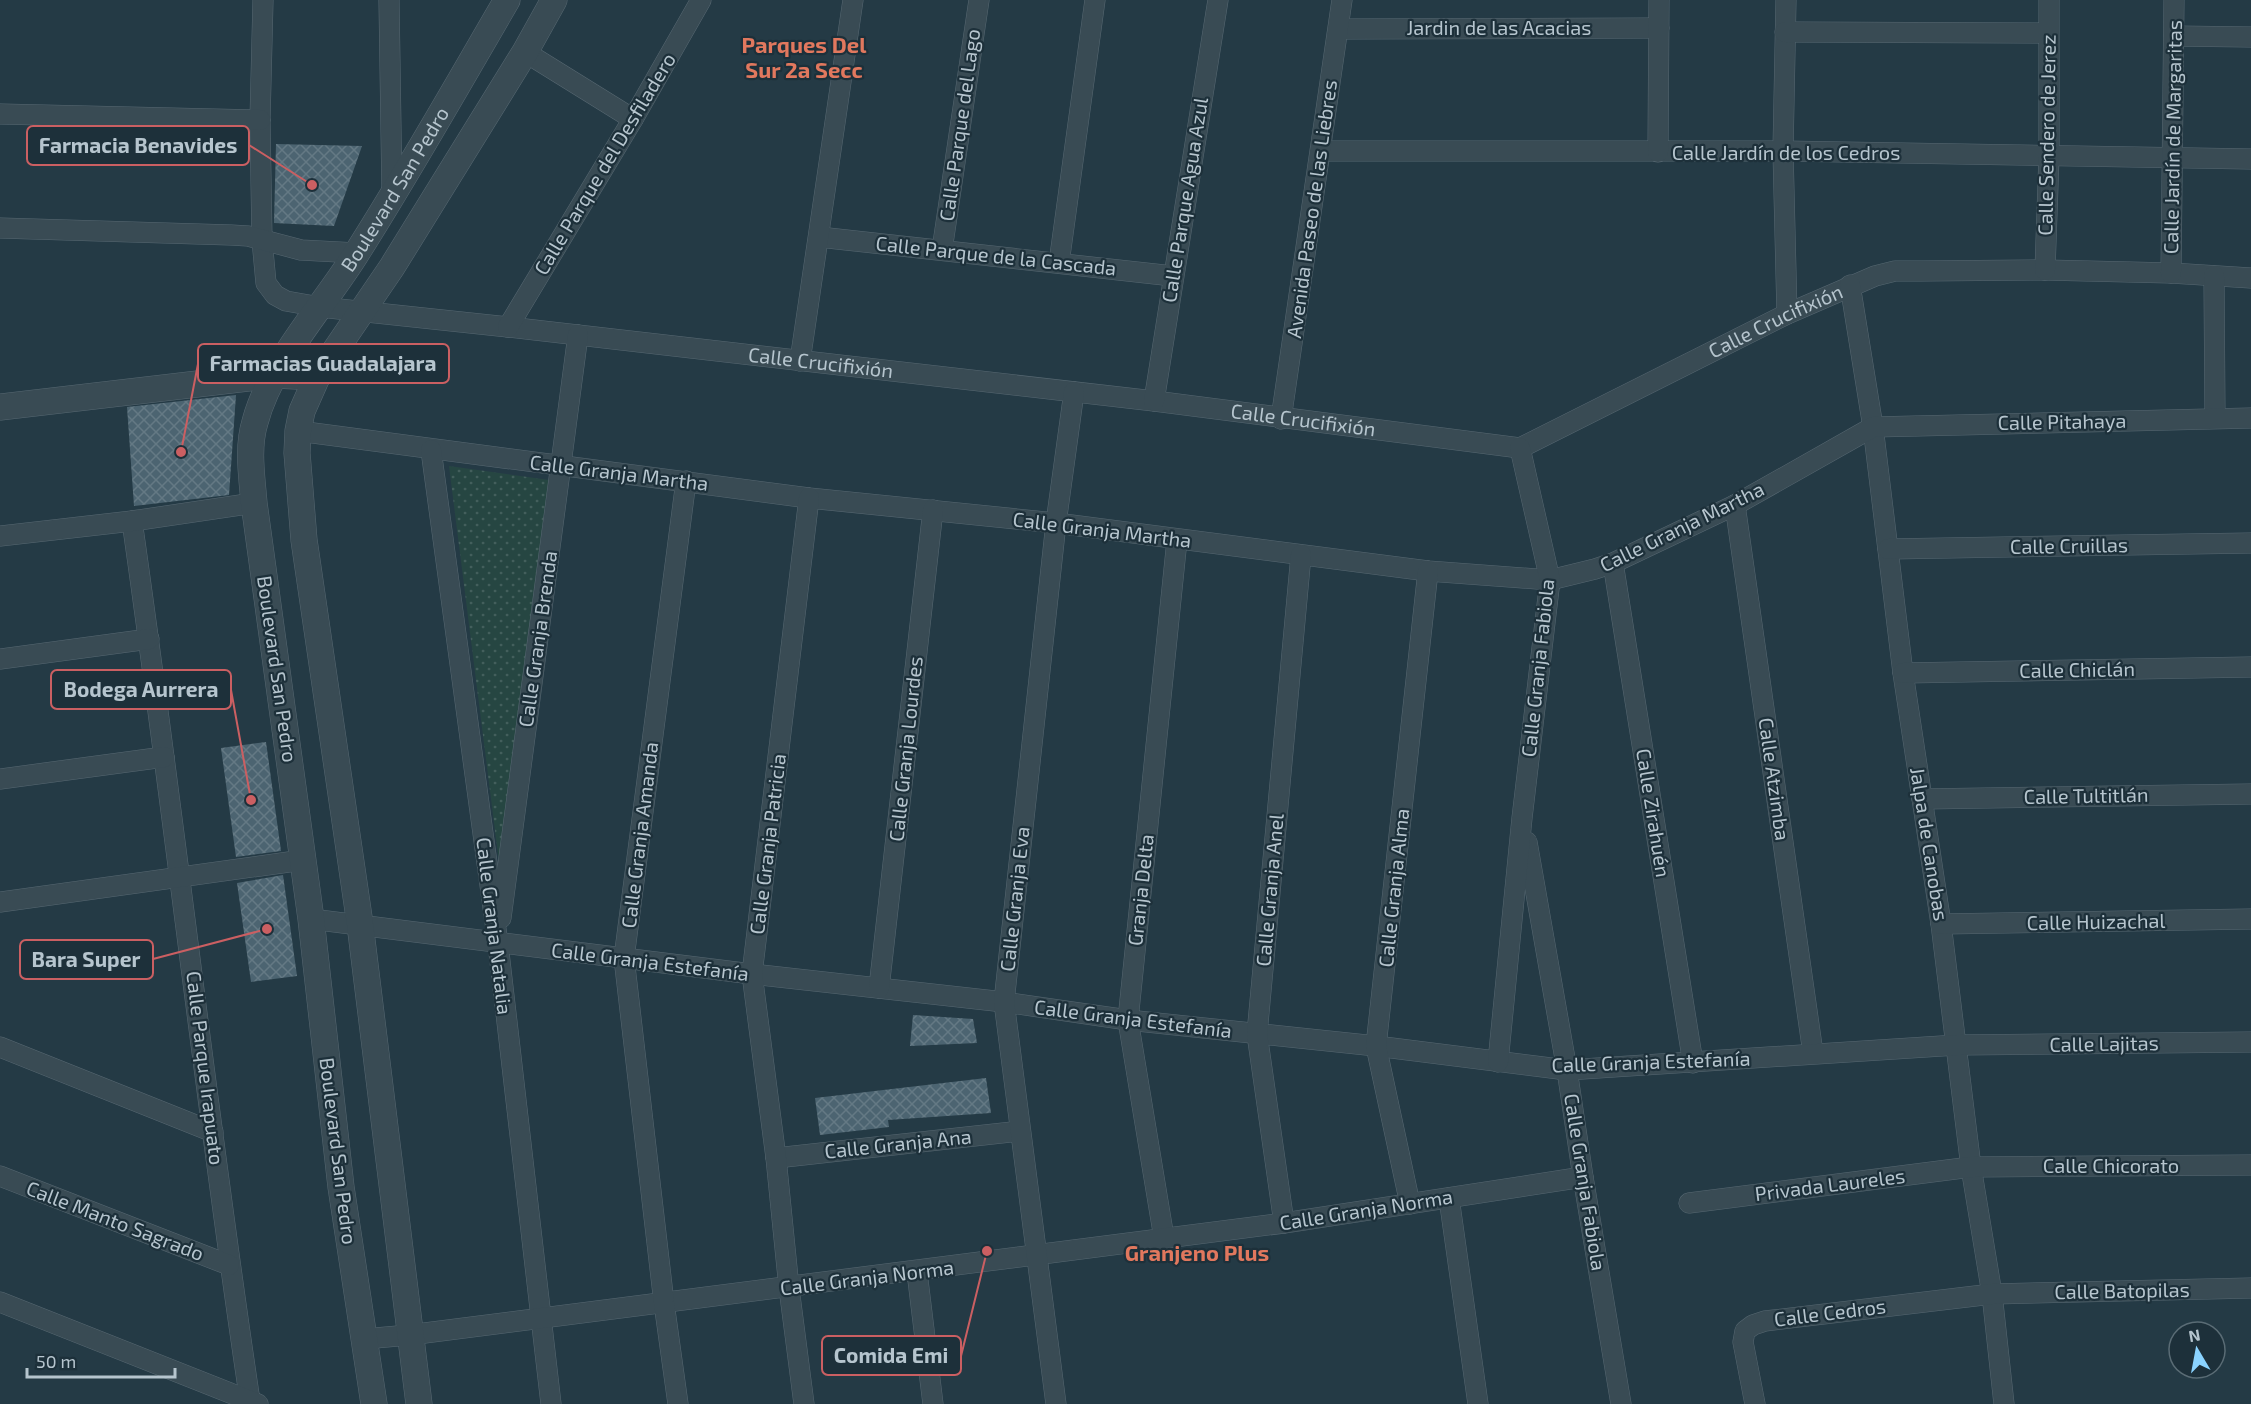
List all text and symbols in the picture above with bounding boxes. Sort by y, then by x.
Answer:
street label: Jardin de las Acacias [1407,15,1591,39]
street label: Calle Jardín de Margaritas [2158,20,2186,254]
street label: Calle Parque del Lago [934,27,984,222]
district label: Parques Del Sur 2a Secc [742,31,867,82]
street label: Calle Sendero de Jerez [2032,34,2060,236]
street label: Calle Parque del Desfiladero [528,48,680,279]
street label: Avenida Paseo de las Liebres [1281,78,1341,339]
street label: Calle Parque Agua Azul [1156,95,1212,304]
street label: Boulevard San Pedro [335,102,453,276]
callout: Farmacia Benavides [27,126,249,165]
text: Farmacia Benavides [39,132,237,157]
street label: Calle Jardín de los Cedros [1672,140,1900,164]
street label: Calle Parque de la Cascada [875,230,1118,280]
street label: Calle Crucifixión [1704,278,1846,363]
street label: Calle Crucifixión [747,342,894,382]
callout: Farmacias Guadalajara [198,344,449,383]
text: Farmacias Guadalajara [210,350,436,375]
street label: Calle Crucifixión [1230,398,1377,440]
street label: Calle Pitahaya [1997,408,2127,434]
street label: Calle Granja Martha [528,449,710,495]
street label: Calle Granja Martha [1595,476,1768,576]
street label: Calle Granja Martha [1011,506,1193,552]
street label: Calle Cruillas [2010,532,2128,558]
street label: Calle Granja Brenda [513,549,561,729]
street label: Boulevard San Pedro [253,574,303,764]
street label: Calle Granja Fabiola [1516,578,1558,758]
street label: Calle Granja Lourdes [883,655,927,843]
street label: Calle Chiclán [2019,656,2135,682]
callout: Bodega Aurrera [51,670,231,709]
text: Bodega Aurrera [64,676,218,701]
street label: Calle Atzimba [1754,716,1795,842]
street label: Calle Granja Amanda [616,740,662,929]
street label: Calle Zirahuén [1632,747,1676,879]
street label: Calle Granja Patricia [744,752,790,936]
street label: Jalpa de Canobas [1906,765,1954,922]
street label: Calle Tultitlán [2023,782,2149,808]
street label: Calle Granja Alma [1373,807,1413,968]
street label: Calle Granja Anel [1250,812,1288,967]
street label: Calle Granja Eva [994,825,1034,973]
street label: Granja Delta [1122,833,1158,947]
street label: Calle Granja Natalia [472,836,518,1016]
street label: Calle Huizachal [2026,908,2166,934]
street label: Calle Granja Estefanía [550,937,750,985]
callout: Bara Super [20,940,153,979]
text: Bara Super [32,946,141,971]
street label: Calle Parque Irapuato [182,970,230,1166]
street label: Calle Granja Estefanía [1033,994,1233,1042]
street label: Calle Lajitas [2049,1030,2159,1056]
street label: Calle Granja Estefanía [1551,1046,1751,1076]
street label: Boulevard San Pedro [316,1056,362,1246]
street label: Calle Granja Fabiola [1560,1092,1612,1272]
street label: Calle Granja Ana [823,1123,973,1163]
street label: Calle Chicorato [2043,1153,2179,1177]
street label: Privada Laureles [1753,1163,1906,1205]
street label: Calle Manto Sagrado [23,1175,208,1265]
street label: Calle Granja Norma [1278,1183,1454,1235]
district label: Granjeno Plus [1125,1239,1269,1265]
street label: Calle Granja Norma [779,1254,955,1300]
street label: Calle Batopilas [2054,1277,2190,1303]
street label: Calle Cedros [1773,1293,1887,1331]
north arrow [2167,1320,2227,1380]
text: N [2187,1324,2202,1345]
callout: Comida Emi [822,1336,961,1375]
scale bar [27,1341,176,1379]
text: Comida Emi [834,1342,948,1367]
text: 50 m [36,1350,76,1372]

